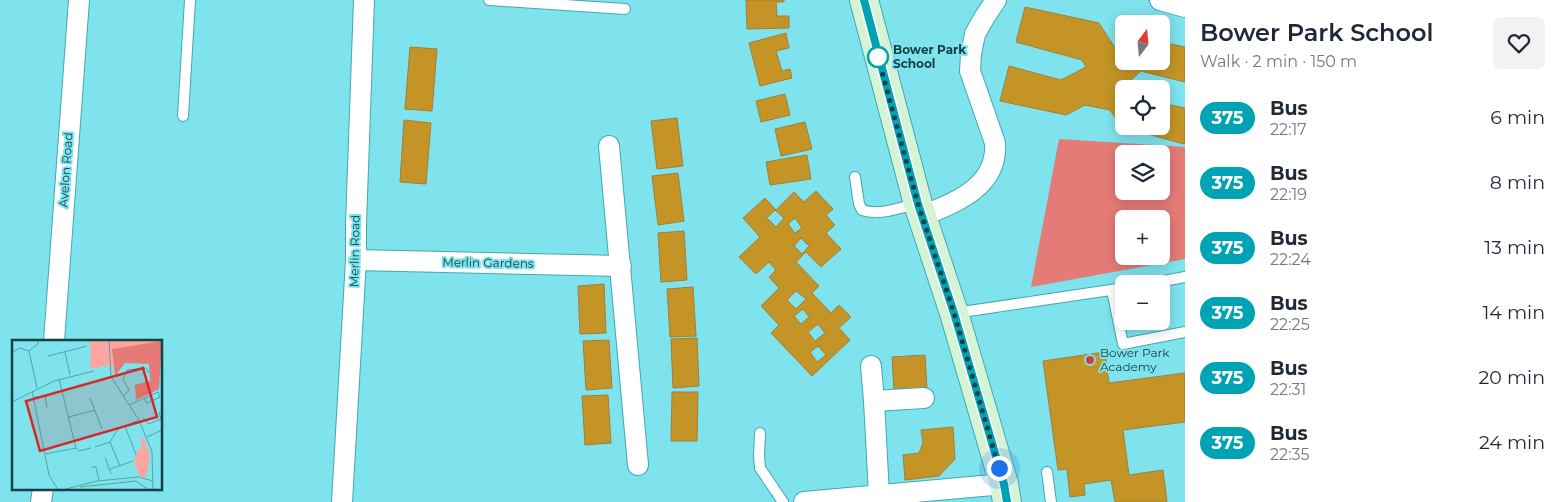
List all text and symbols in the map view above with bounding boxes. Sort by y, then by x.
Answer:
north arrow [1115,15,1170,70]
map controls [1115,15,1170,330]
button: heart [1493,17,1545,69]
text: Bower Park School [1200,18,1433,47]
place label: Bower Park School [893,42,966,71]
marker: Bower Park School [867,46,889,68]
text: Walk · 2 min · 150 m [1200,52,1357,71]
button: locate [1115,80,1170,135]
text: Bus [1270,97,1308,120]
text: 6 min [1490,106,1545,129]
text: 375 [1211,107,1244,129]
text: 22:17 [1270,120,1307,139]
street label: Avelon Road [55,132,76,208]
button: layers [1115,145,1170,200]
text: Bus [1270,162,1308,185]
text: 8 min [1490,171,1545,194]
text: 375 [1211,172,1244,194]
text: 22:19 [1270,185,1307,204]
button: + [1115,210,1170,265]
street label: Merlin Road [346,215,363,287]
text: Bus [1270,227,1308,250]
text: 13 min [1484,236,1545,259]
text: 375 [1211,237,1244,259]
text: 22:24 [1270,250,1311,269]
street label: Merlin Gardens [442,254,534,271]
button: − [1115,275,1170,330]
text: Bus [1270,292,1308,315]
text: 14 min [1482,301,1545,324]
text: 375 [1211,302,1244,324]
text: 22:25 [1270,315,1310,334]
inset map [12,340,162,490]
place label: Bower Park Academy [1100,345,1170,374]
marker: Bower Park Academy [1084,354,1096,366]
text: Bus [1270,357,1308,380]
text: 20 min [1479,366,1545,389]
text: 375 [1211,367,1244,389]
text: 22:31 [1270,380,1306,399]
text: Bus [1270,422,1308,445]
text: 24 min [1479,431,1545,454]
text: 375 [1211,432,1244,454]
text: 22:35 [1270,445,1310,464]
your location [987,456,1012,481]

